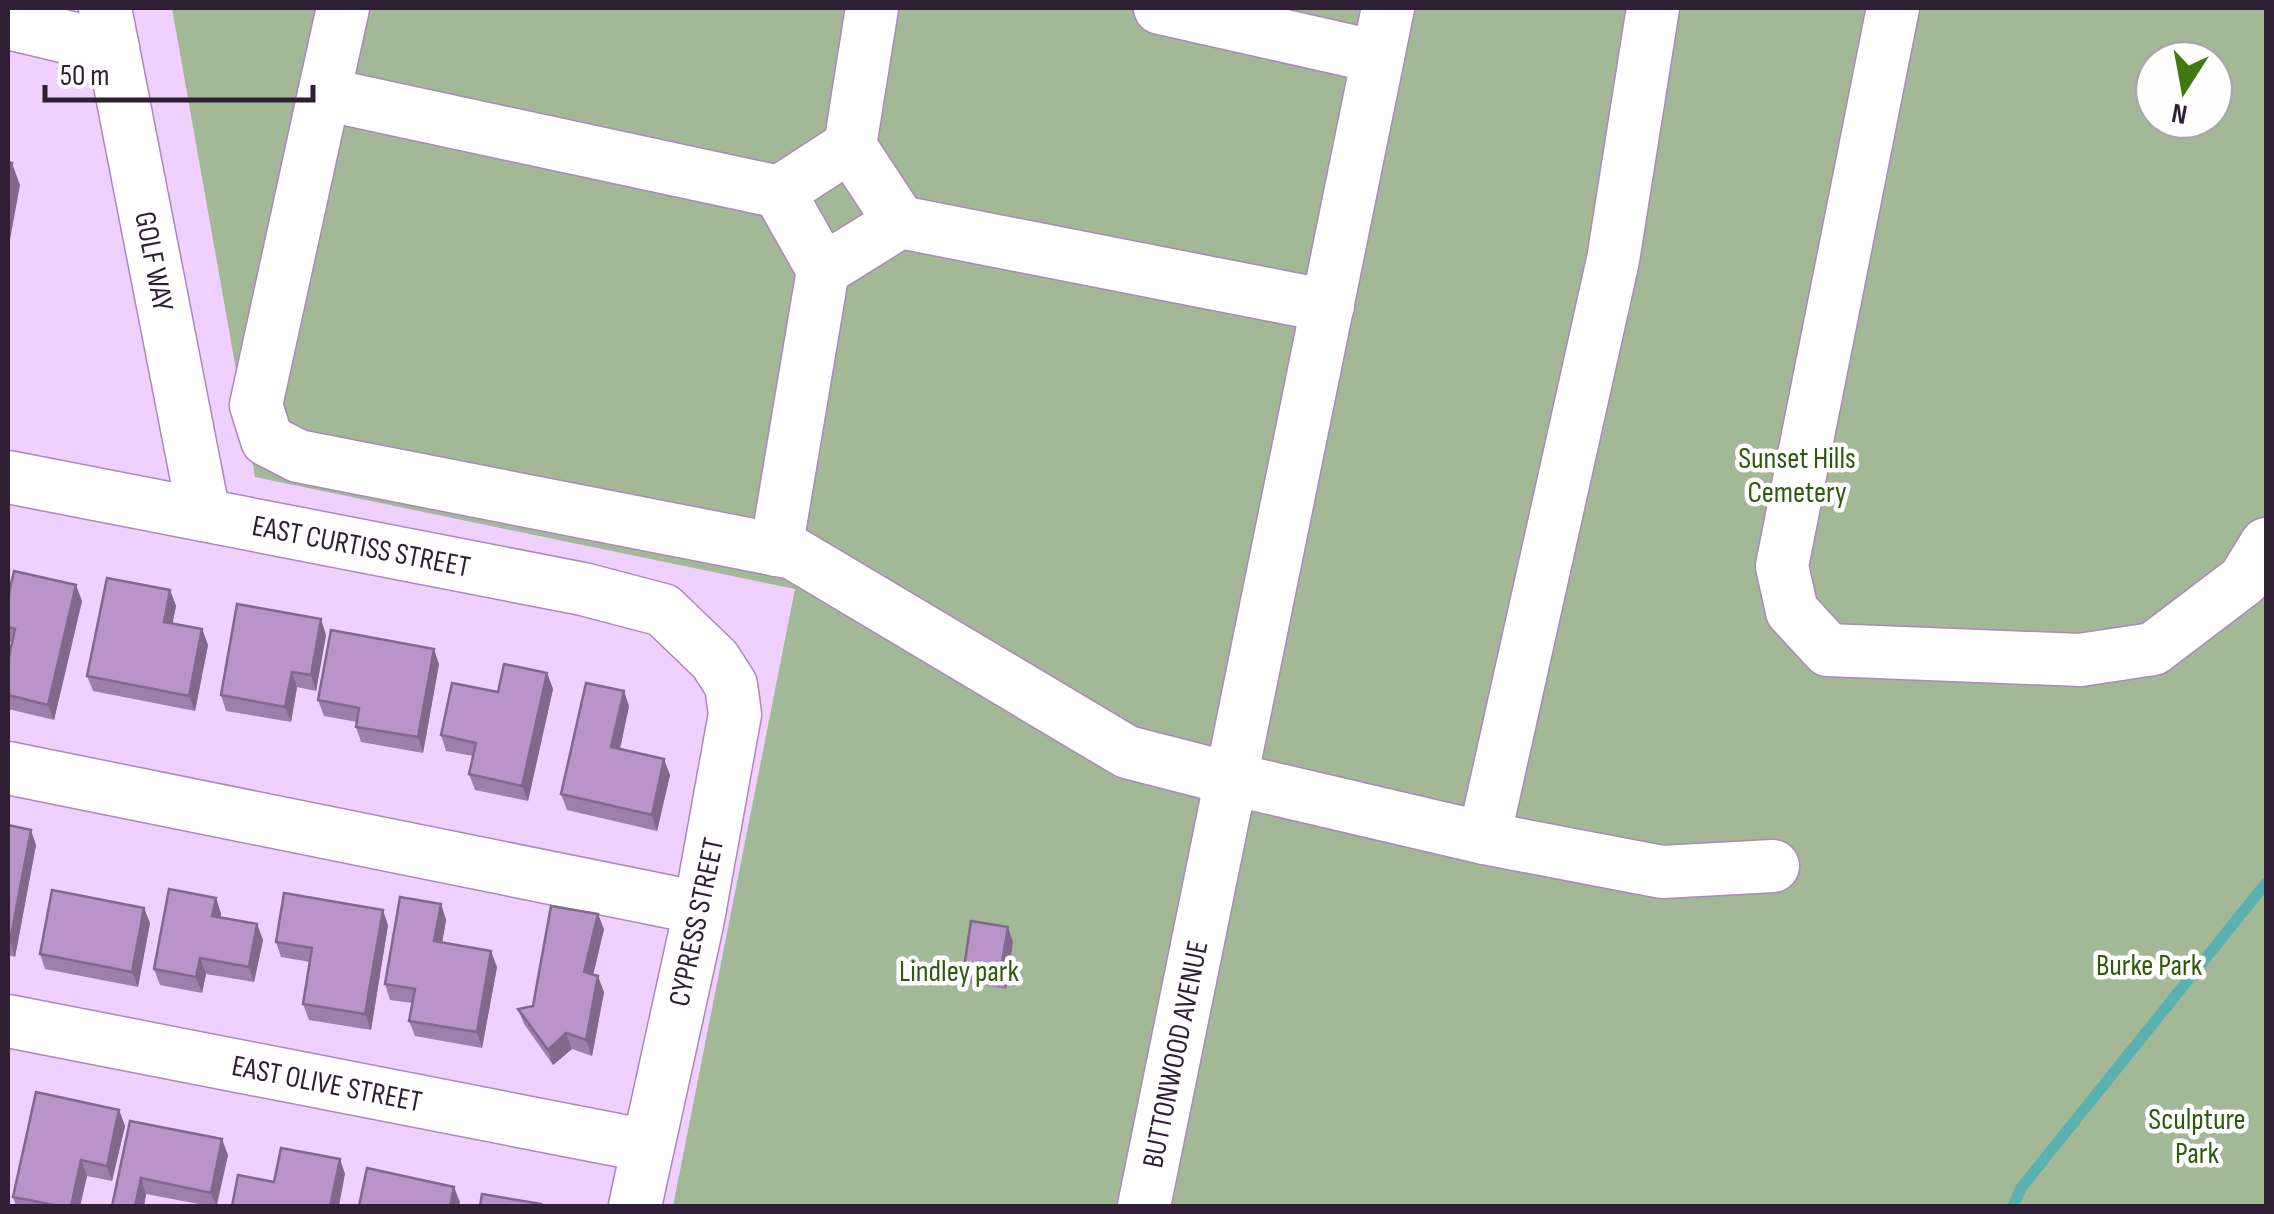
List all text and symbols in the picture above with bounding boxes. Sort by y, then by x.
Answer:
scale bar [45,40,312,102]
north arrow [2134,40,2234,140]
text: 50 m [60,58,109,94]
text: N [2169,95,2190,131]
street label: GOLF WAY [126,209,181,315]
park label: Sunset Hills Cemetery [1738,441,1856,511]
street label: EAST CURTISS STREET [249,508,473,586]
street label: CYPRESS STREET [662,835,732,1010]
street label: BUTTONWOOD AVENUE [1135,937,1217,1171]
park label: Burke Park [2096,948,2203,984]
park label: Lindley park [899,954,1019,990]
street label: EAST OLIVE STREET [229,1048,425,1120]
park label: Sculpture Park [2148,1102,2246,1172]

